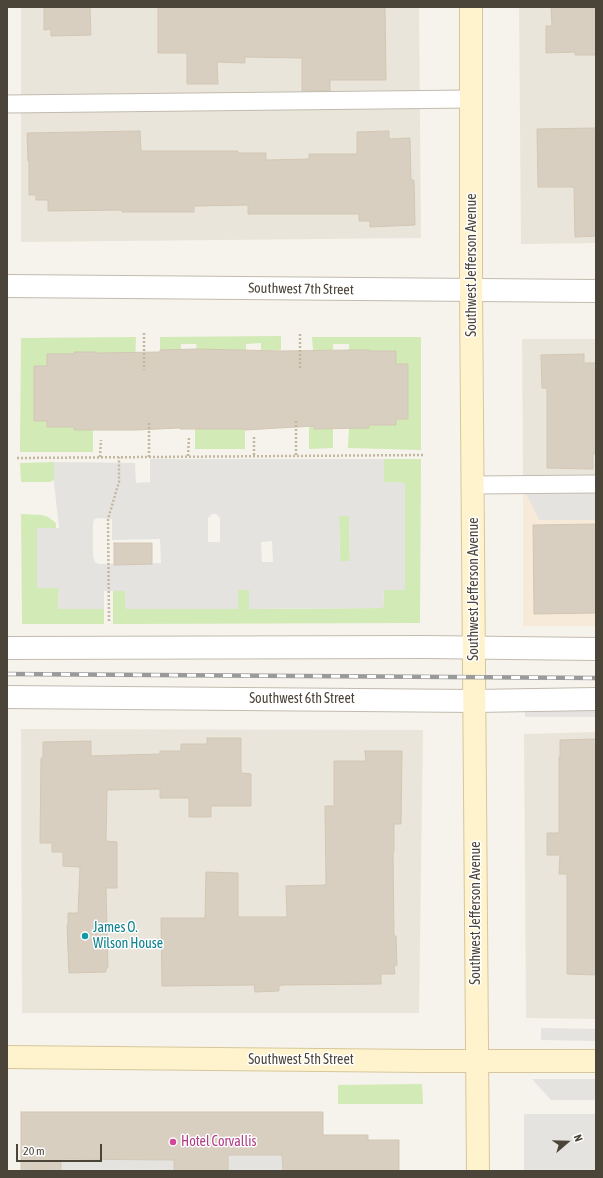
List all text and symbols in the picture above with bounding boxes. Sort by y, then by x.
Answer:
street label: Southwest Jefferson Avenue [464,193,480,337]
street label: Southwest 7th Street [248,280,354,298]
street label: Southwest Jefferson Avenue [466,517,482,661]
street label: Southwest 6th Street [249,691,355,707]
street label: Southwest Jefferson Avenue [468,841,484,985]
place label: James O. Wilson House [93,920,163,952]
marker: James O. Wilson House [80,931,90,941]
street label: Southwest 5th Street [248,1052,354,1068]
north arrow [547,1122,587,1162]
text: N [572,1133,585,1143]
place label: Hotel Corvallis [181,1134,256,1150]
scale bar [18,1136,104,1162]
marker: Hotel Corvallis [168,1137,178,1147]
text: 20 m [23,1144,45,1158]

